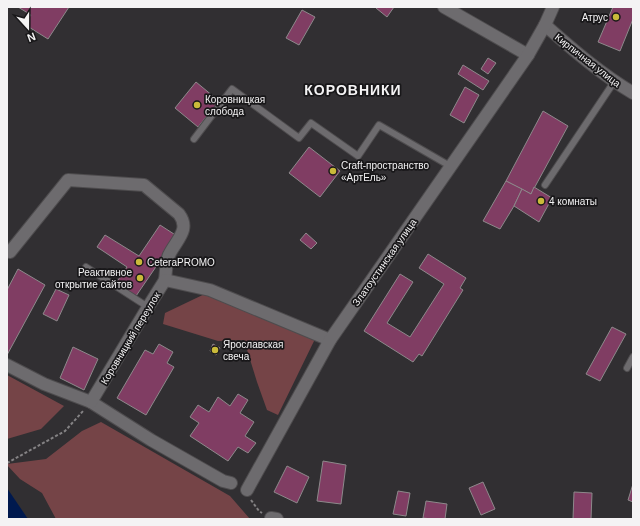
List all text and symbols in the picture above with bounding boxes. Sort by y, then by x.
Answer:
north arrow [8,8,48,48]
place label: Атрус [582,12,608,23]
marker: Атрус [611,12,621,22]
text: N [26,30,37,44]
street label: Кирпичная улица [553,31,623,90]
district label: КОРОВНИКИ [304,82,402,98]
place label: Коровницкая слобода [205,94,265,117]
marker: Коровницкая слобода [192,100,202,110]
place label: Craft-пространство «АртЕль» [341,160,430,183]
marker: Craft-пространство «АртЕль» [328,166,338,176]
marker: 4 комнаты [536,196,546,206]
place label: 4 комнаты [549,196,597,207]
street label: Златоустинская улица [350,216,419,308]
marker: CeteraPROMO [134,257,144,267]
place label: CeteraPROMO [147,257,215,268]
place label: Реактивное открытие сайтов [55,267,132,290]
marker: Реактивное открытие сайтов [135,273,145,283]
street label: Коровницкий переулок [99,290,163,386]
place label: Ярославская свеча [223,339,284,362]
marker: Ярославская свеча [210,345,220,355]

